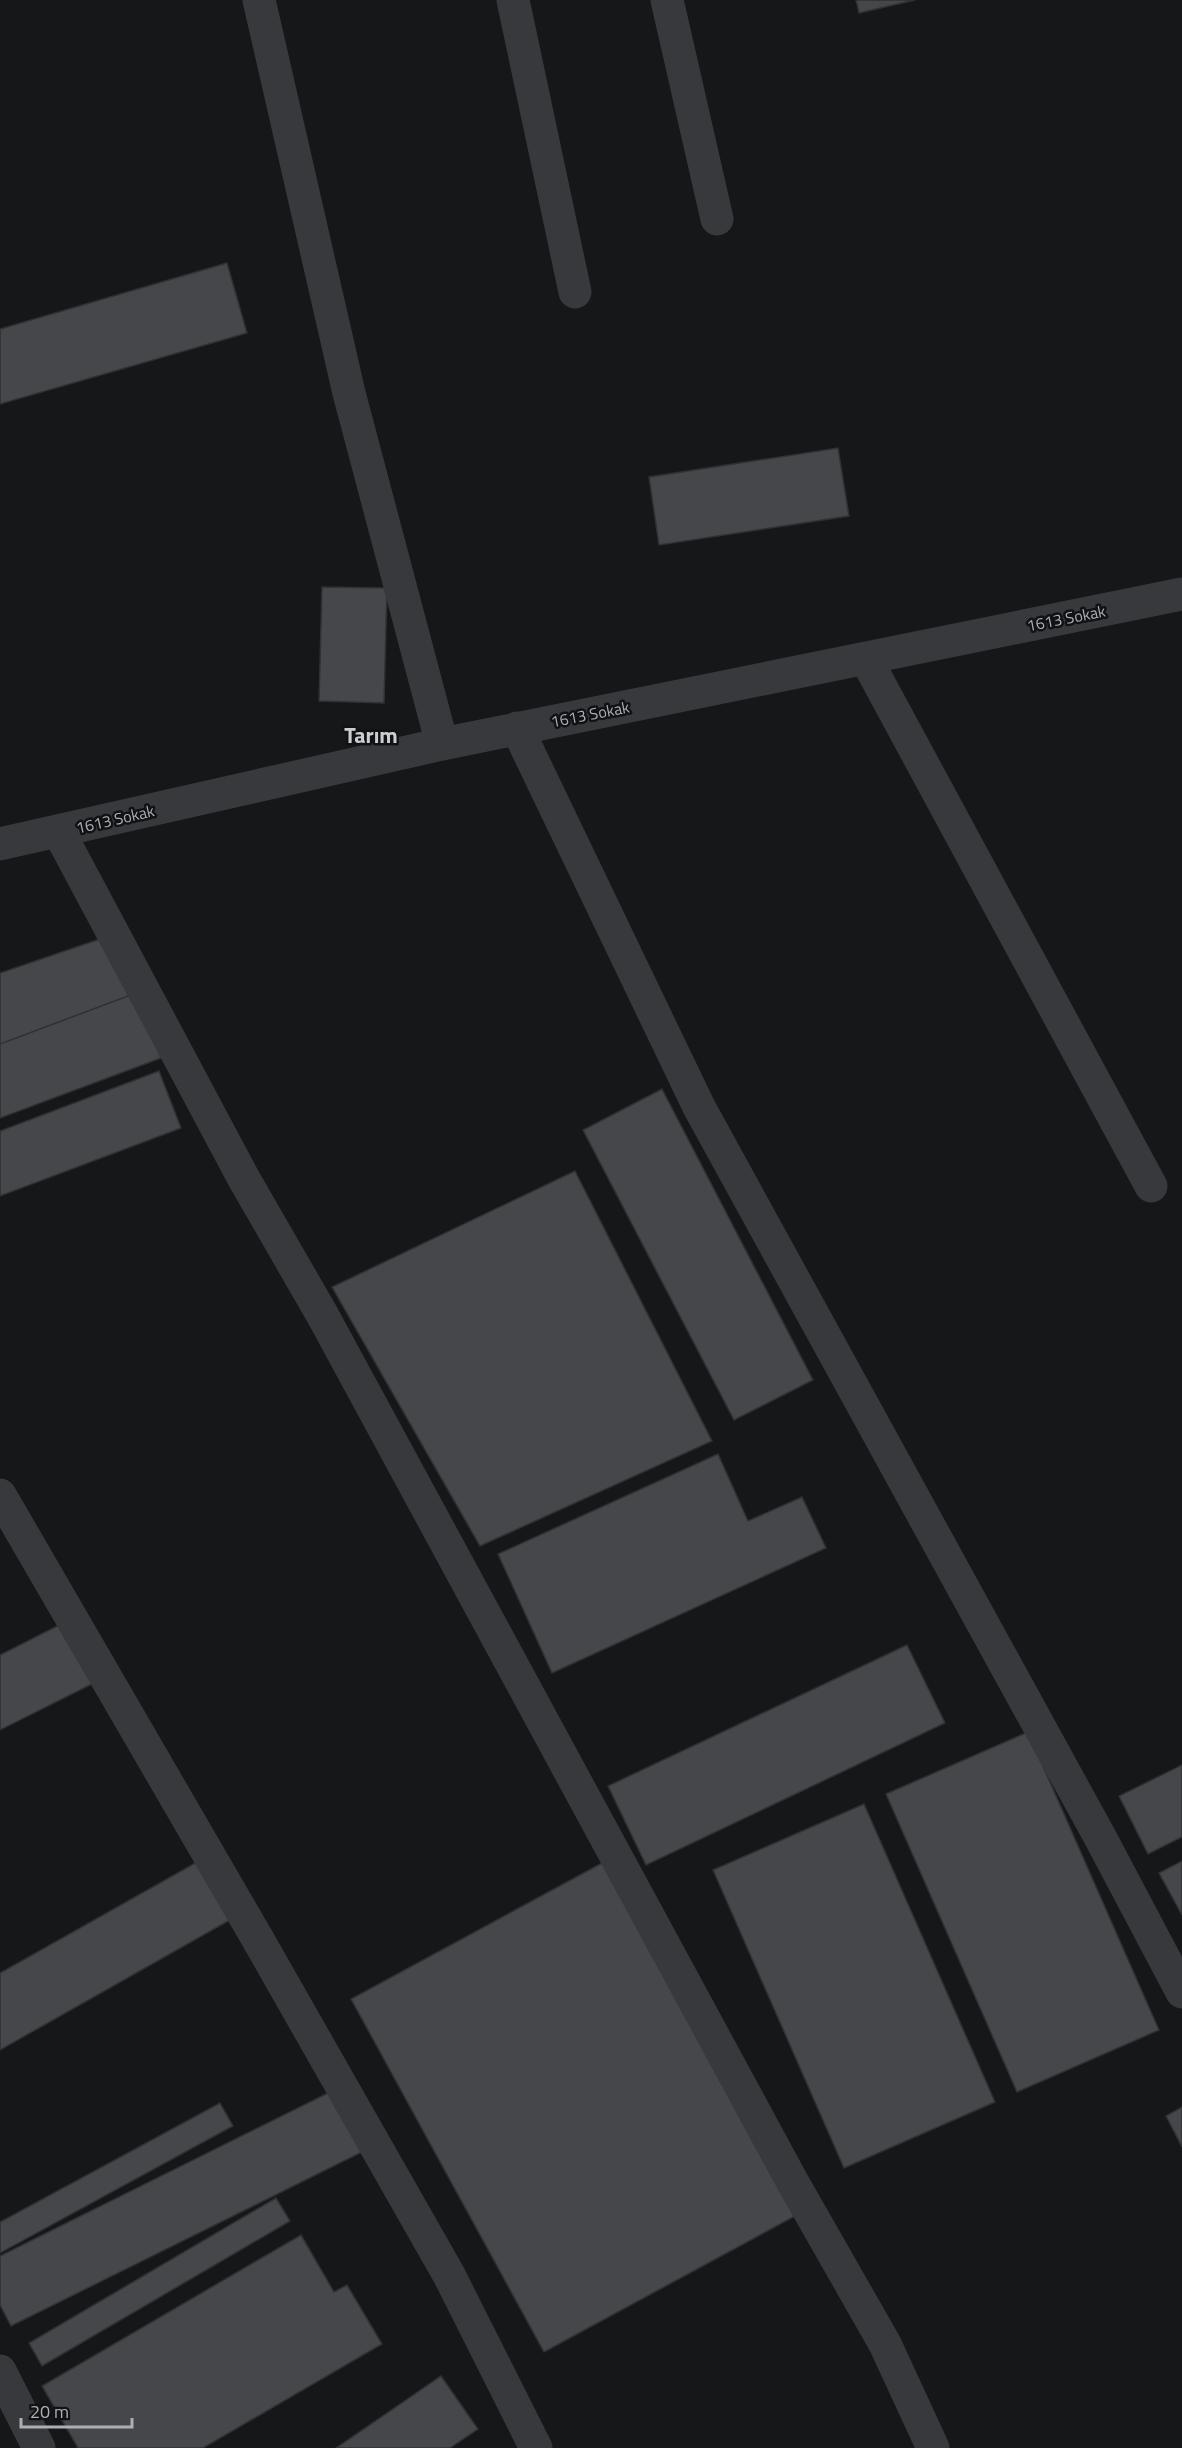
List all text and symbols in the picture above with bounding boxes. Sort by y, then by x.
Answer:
street label: 1613 Sokak [1025,599,1108,637]
street label: 1613 Sokak [549,695,632,733]
district label: Tarım [344,718,398,752]
street label: 1613 Sokak [73,798,157,840]
scale bar [21,2391,132,2429]
text: 20 m [30,2398,69,2425]

